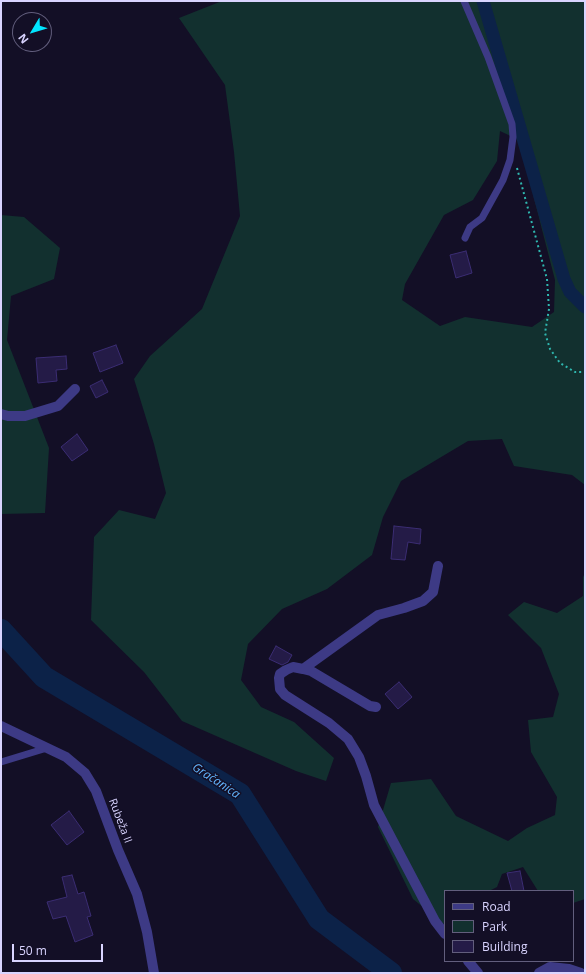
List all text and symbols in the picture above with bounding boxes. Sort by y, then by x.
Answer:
north arrow [12,12,52,52]
text: N [14,31,32,47]
water label: Gračanica [189,760,243,802]
street label: Rubeža II [105,797,135,845]
legend [444,890,574,962]
text: Road [482,898,511,915]
text: Park [482,918,507,935]
scale bar [14,936,105,962]
text: Building [482,938,527,955]
text: 50 m [19,942,47,959]

